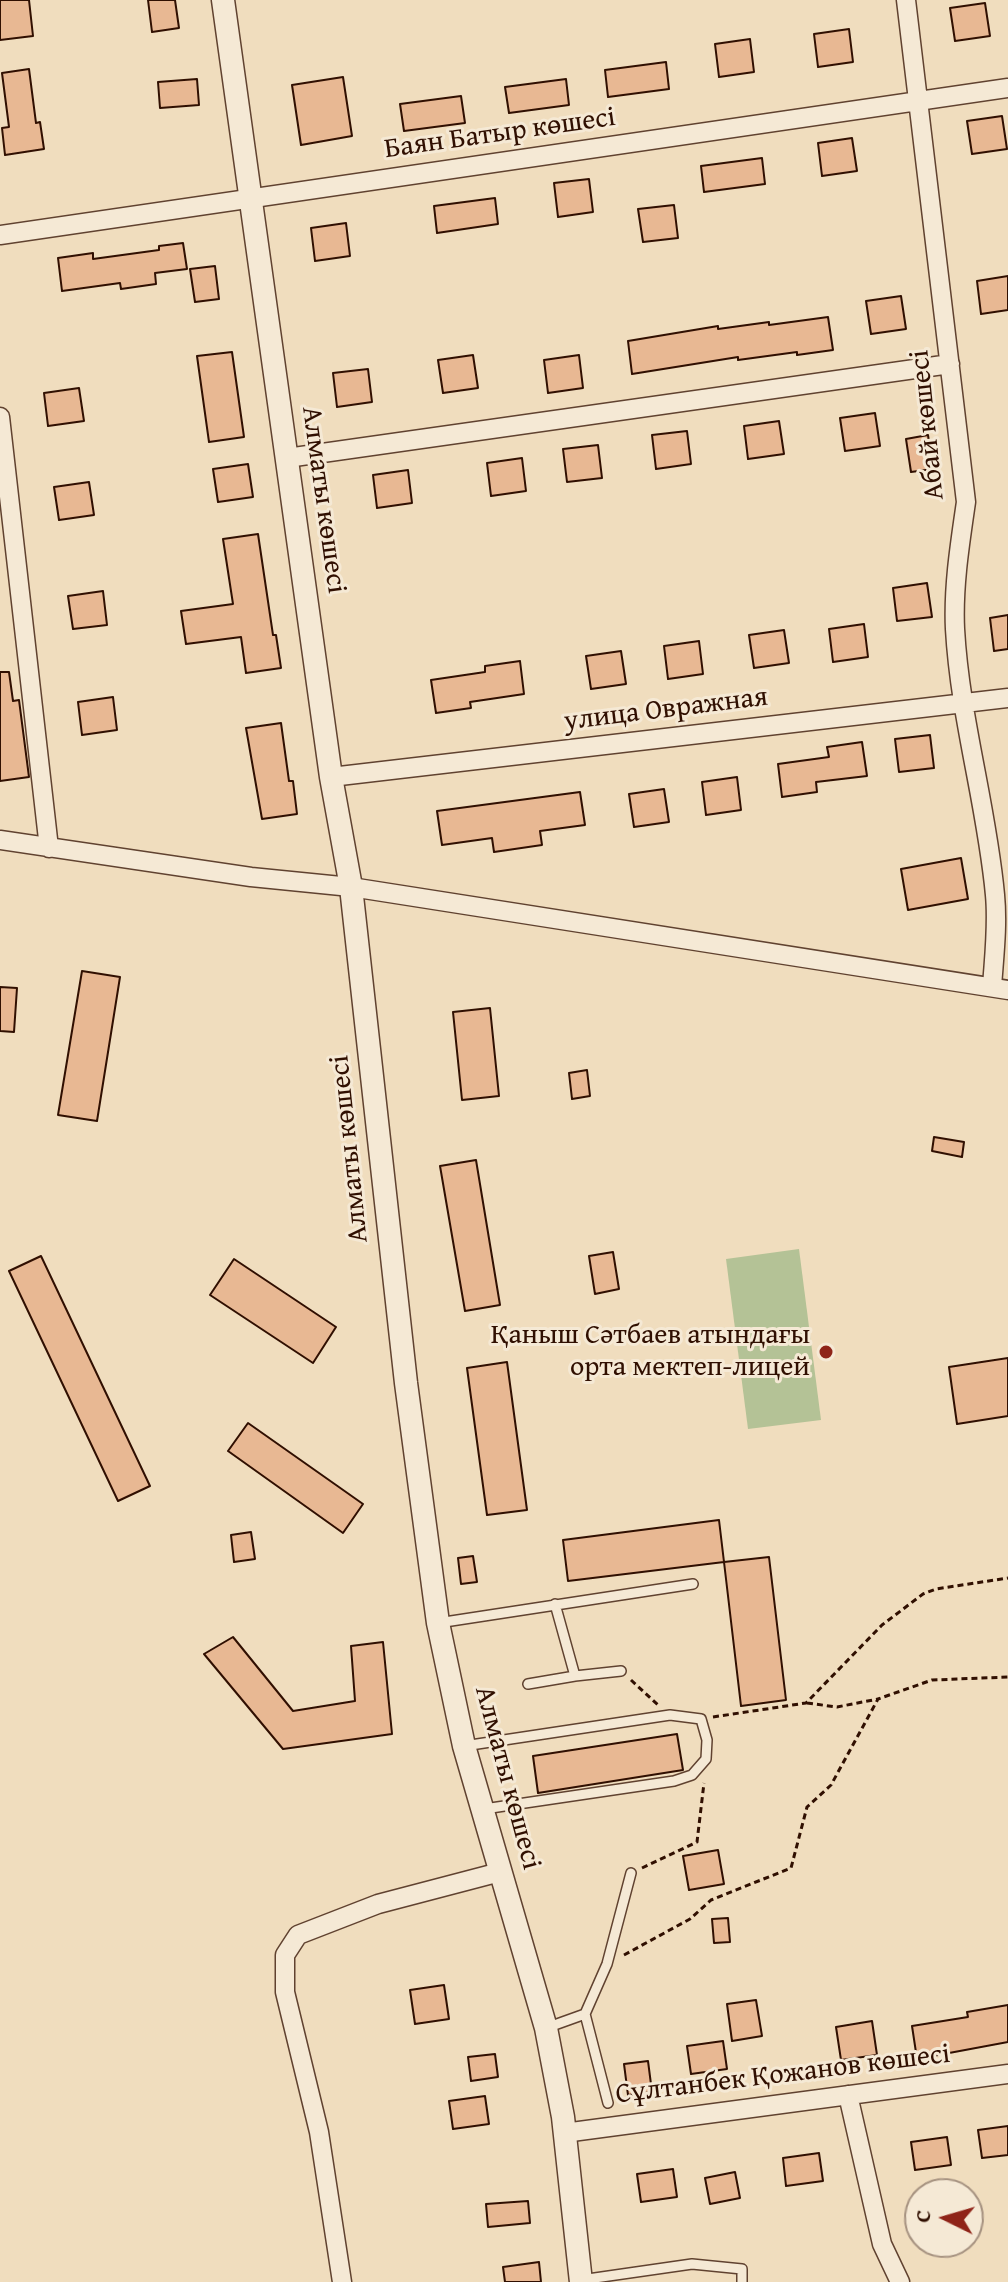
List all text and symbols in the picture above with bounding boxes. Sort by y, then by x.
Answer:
street label: Баян Батыр көшесі [382,101,618,167]
street label: Абай көшесі [903,348,953,502]
street label: Алматы көшесі [293,404,353,596]
street label: улица Овражная [562,681,770,739]
street label: Алматы көшесі [323,1053,377,1245]
place label: Қаныш Сәтбаев атындағы орта мектеп-лицей [491,1319,810,1385]
marker: Қаныш Сәтбаев атындағы орта мектеп-лицей [817,1343,835,1361]
street label: Алматы көшесі [466,1683,548,1873]
street label: Сұлтанбек Қожанов көшесі [614,2038,952,2112]
north arrow [904,2178,984,2258]
text: С [906,2208,939,2224]

